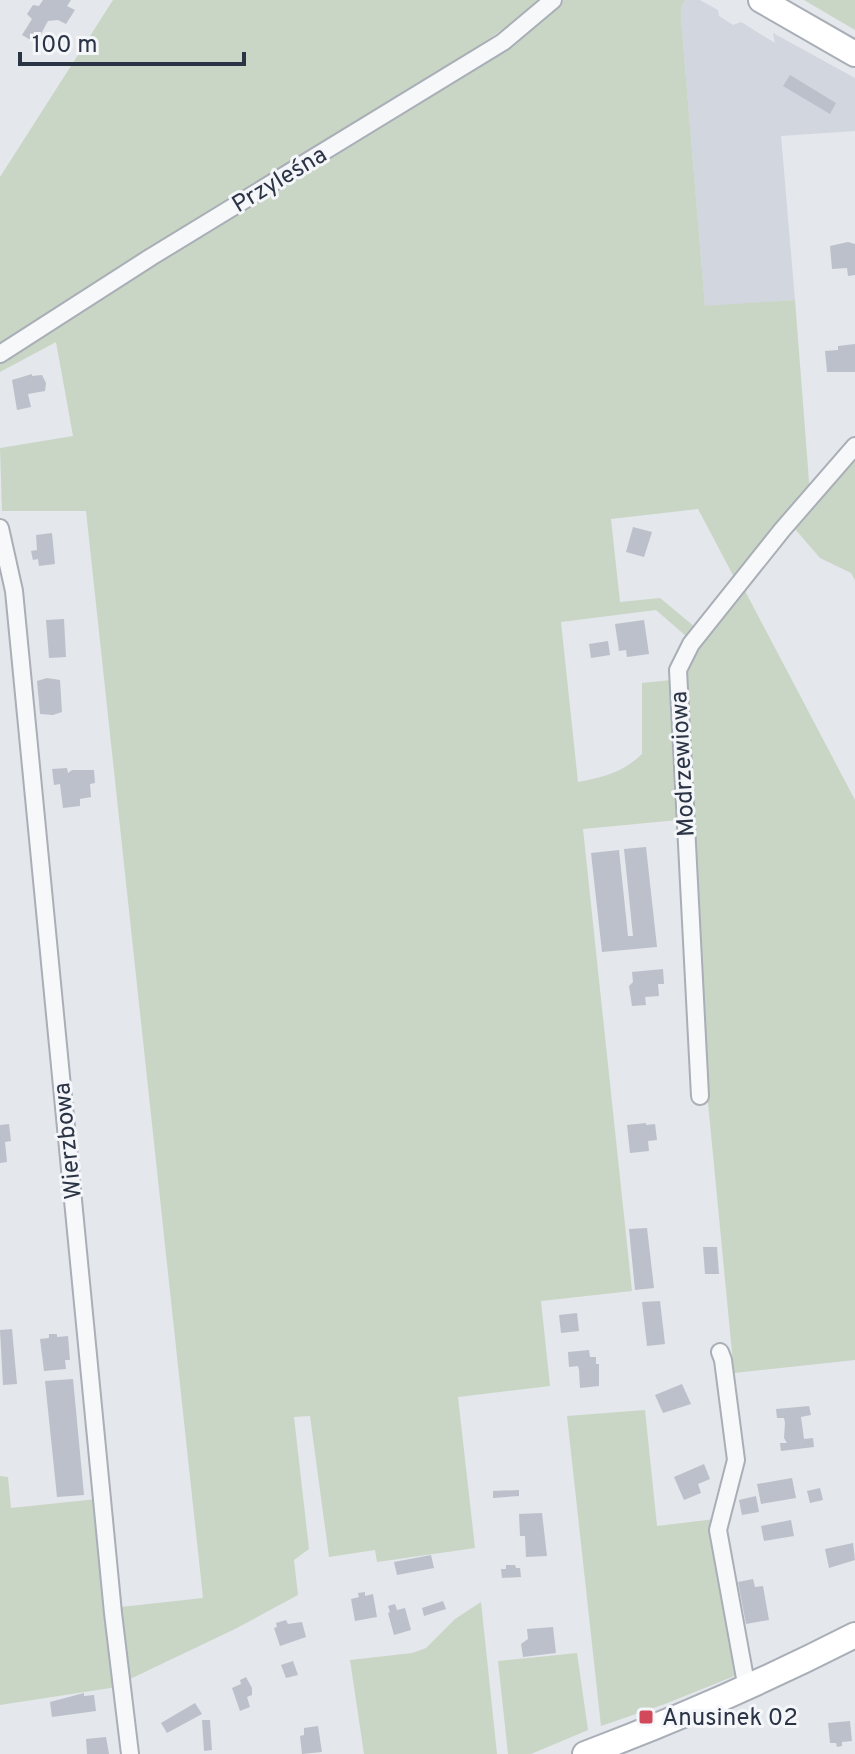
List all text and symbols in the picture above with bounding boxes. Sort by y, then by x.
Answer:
scale bar [20,16,244,66]
text: 100 m [32,31,98,61]
street label: Przyleśna [227,141,333,221]
street label: Modrzewiowa [665,690,703,838]
street label: Wierzbowa [48,1081,90,1201]
place label: Anusinek 02 [662,1704,798,1734]
marker: Anusinek 02 [637,1708,655,1726]

